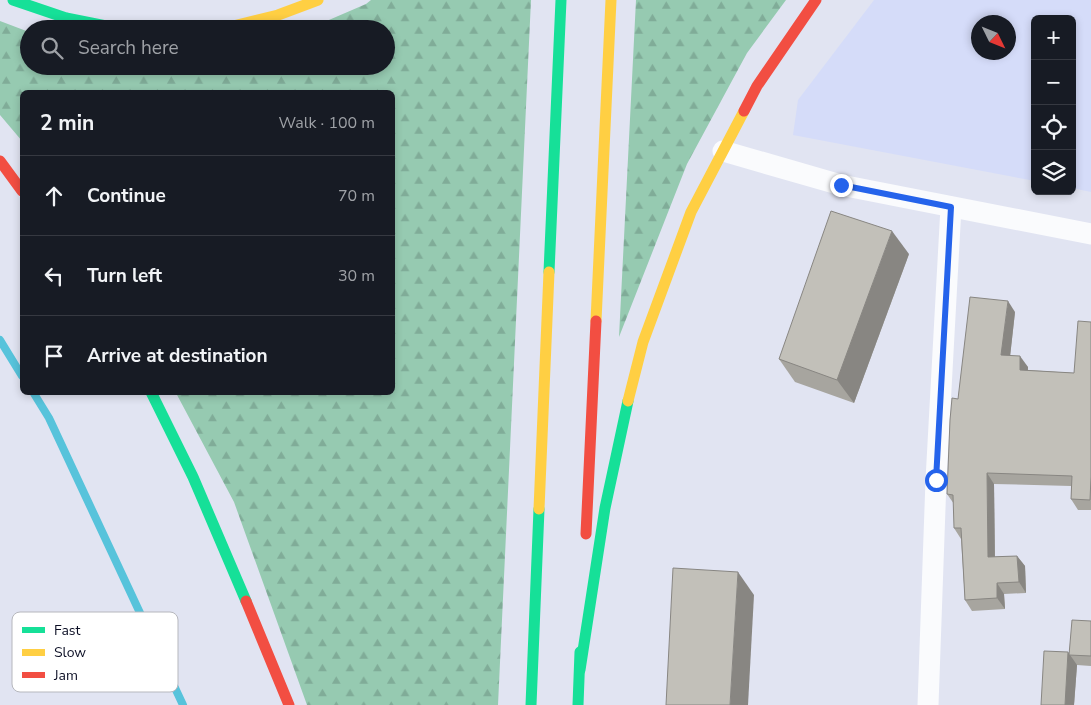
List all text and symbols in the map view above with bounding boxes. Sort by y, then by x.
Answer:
north arrow [971,15,1016,60]
map controls [1031,15,1076,195]
button: + [1031,15,1076,60]
search box [20,20,395,75]
icon: search [38,34,66,62]
text: Search here [78,35,179,61]
button: − [1031,60,1076,105]
button: locate [1031,105,1076,150]
text: 2 min [40,109,94,137]
text: Walk · 100 m [279,112,375,134]
button: layers [1031,150,1076,195]
route end [830,174,853,197]
icon: ahead [40,182,68,210]
text: Continue [87,183,166,209]
text: 70 m [338,185,375,207]
icon: left [40,262,68,290]
text: Turn left [87,263,162,289]
text: 30 m [338,265,375,287]
icon: arrive [40,342,68,370]
text: Arrive at destination [87,343,268,369]
route start [925,469,948,492]
legend [12,612,178,692]
text: Fast [54,621,80,640]
text: Slow [54,643,86,662]
text: Jam [53,666,78,685]

